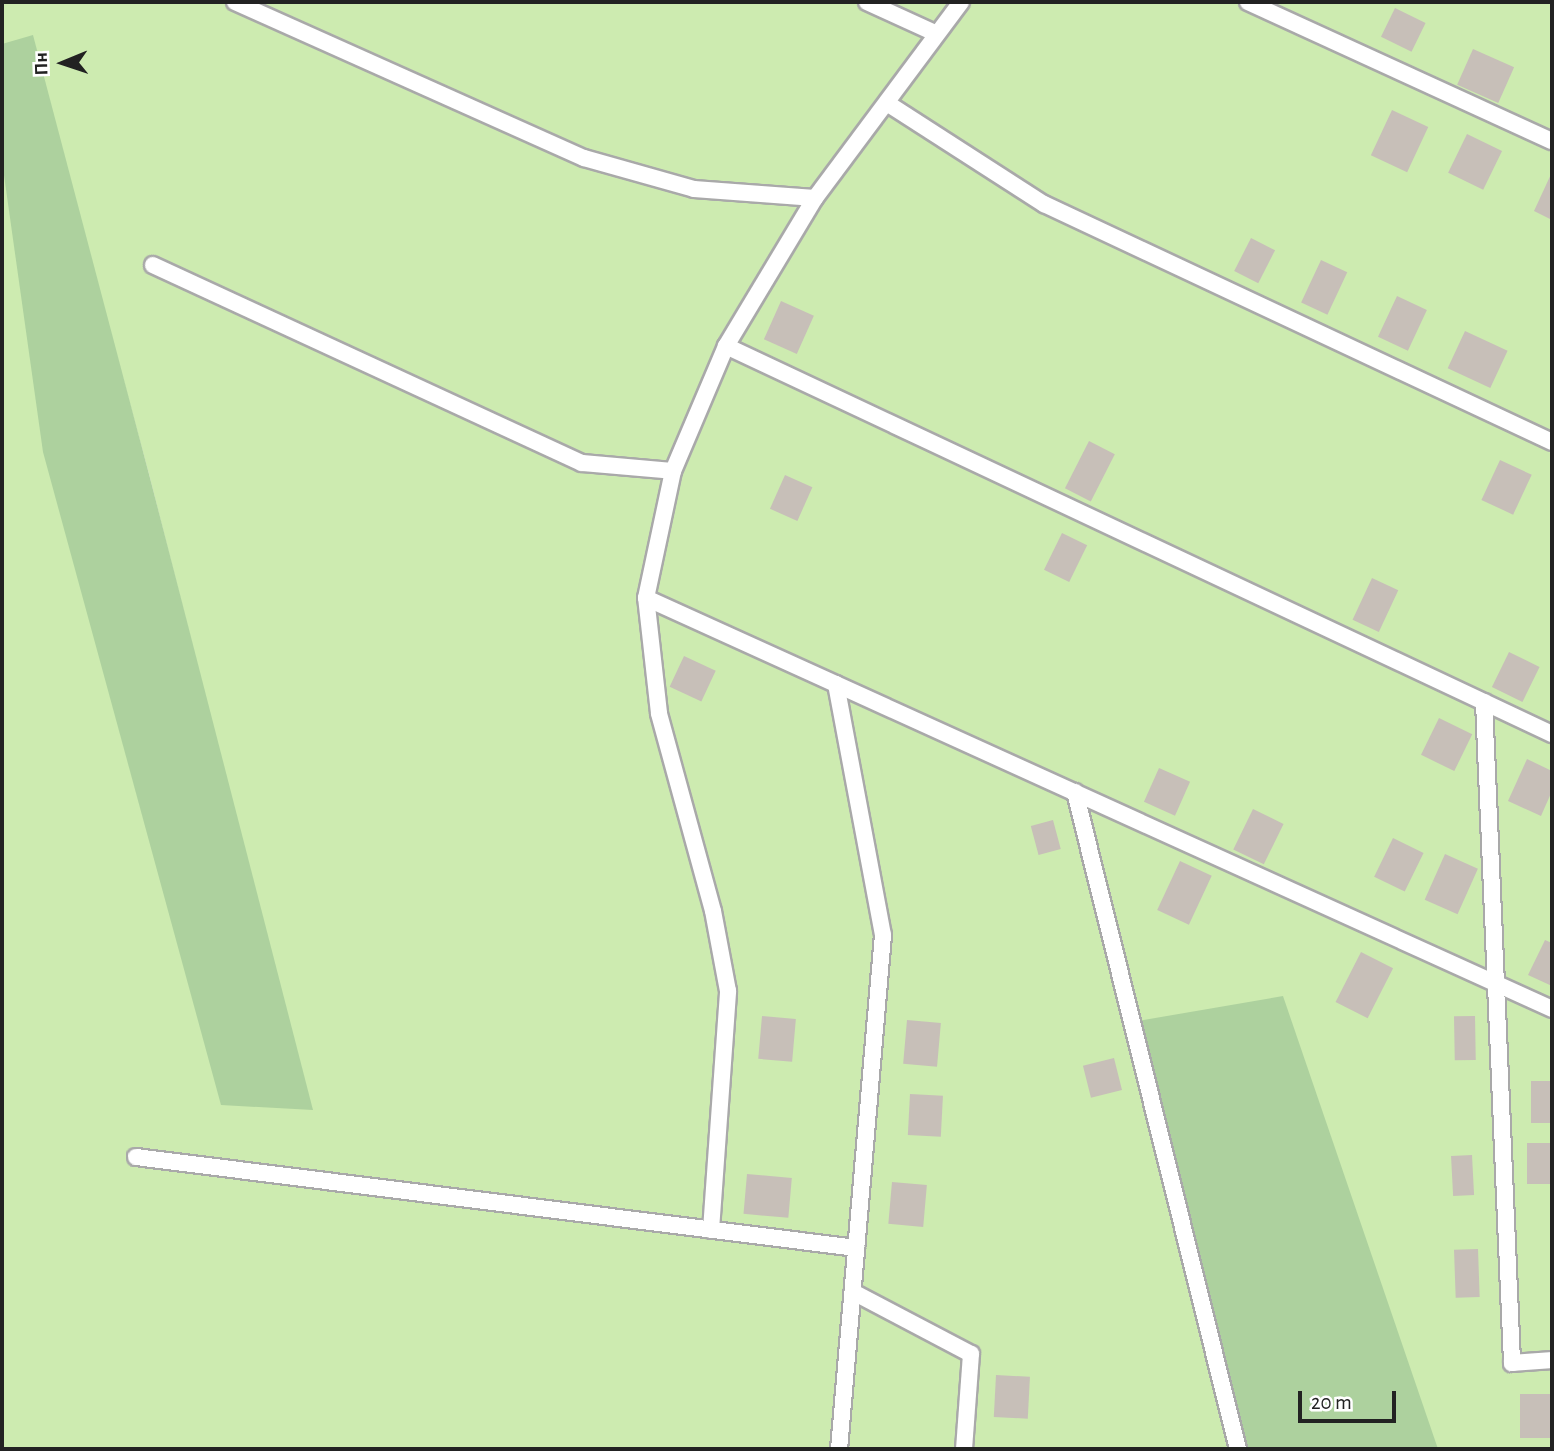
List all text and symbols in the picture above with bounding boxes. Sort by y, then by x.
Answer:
north arrow [28,28,98,98]
text: Пн [32,52,51,76]
scale bar [1302,1378,1400,1422]
text: 20 m [1311,1392,1352,1413]

